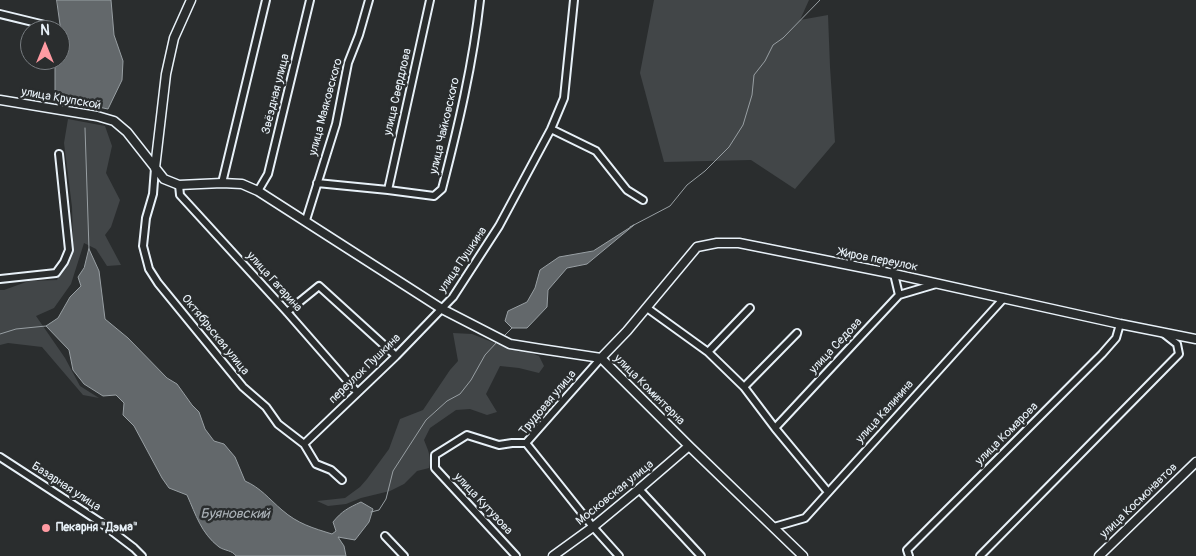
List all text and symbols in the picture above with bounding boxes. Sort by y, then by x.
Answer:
north arrow [20,20,70,70]
text: N [40,22,50,39]
street label: улица Свердлова [381,47,415,137]
street label: Звёздная улица [259,52,293,136]
street label: улица Маяковского [306,57,346,157]
street label: улица Чайковского [427,76,463,176]
street label: улица Крупской [20,85,102,113]
street label: улица Пушкина [436,224,490,296]
street label: Жиров переулок [837,245,919,275]
street label: улица Гагарина [243,249,305,315]
street label: Октябрьская улица [178,292,252,378]
street label: улица Седова [807,315,865,377]
street label: переулок Пушкина [326,331,404,407]
street label: улица Коминтерна [611,352,687,428]
street label: Трудовая улица [517,367,579,439]
street label: улица Калинина [853,378,917,446]
street label: улица Комарова [973,400,1041,468]
street label: Московская улица [573,457,657,529]
street label: Базарная улица [29,459,103,515]
street label: улица Космонавтов [1097,460,1181,542]
street label: улица Кутузова [451,470,515,538]
water label: Буяновский [200,506,270,522]
place label: Пекарня "Дэма" [56,521,138,535]
marker: Пекарня "Дэма" [40,522,52,534]

